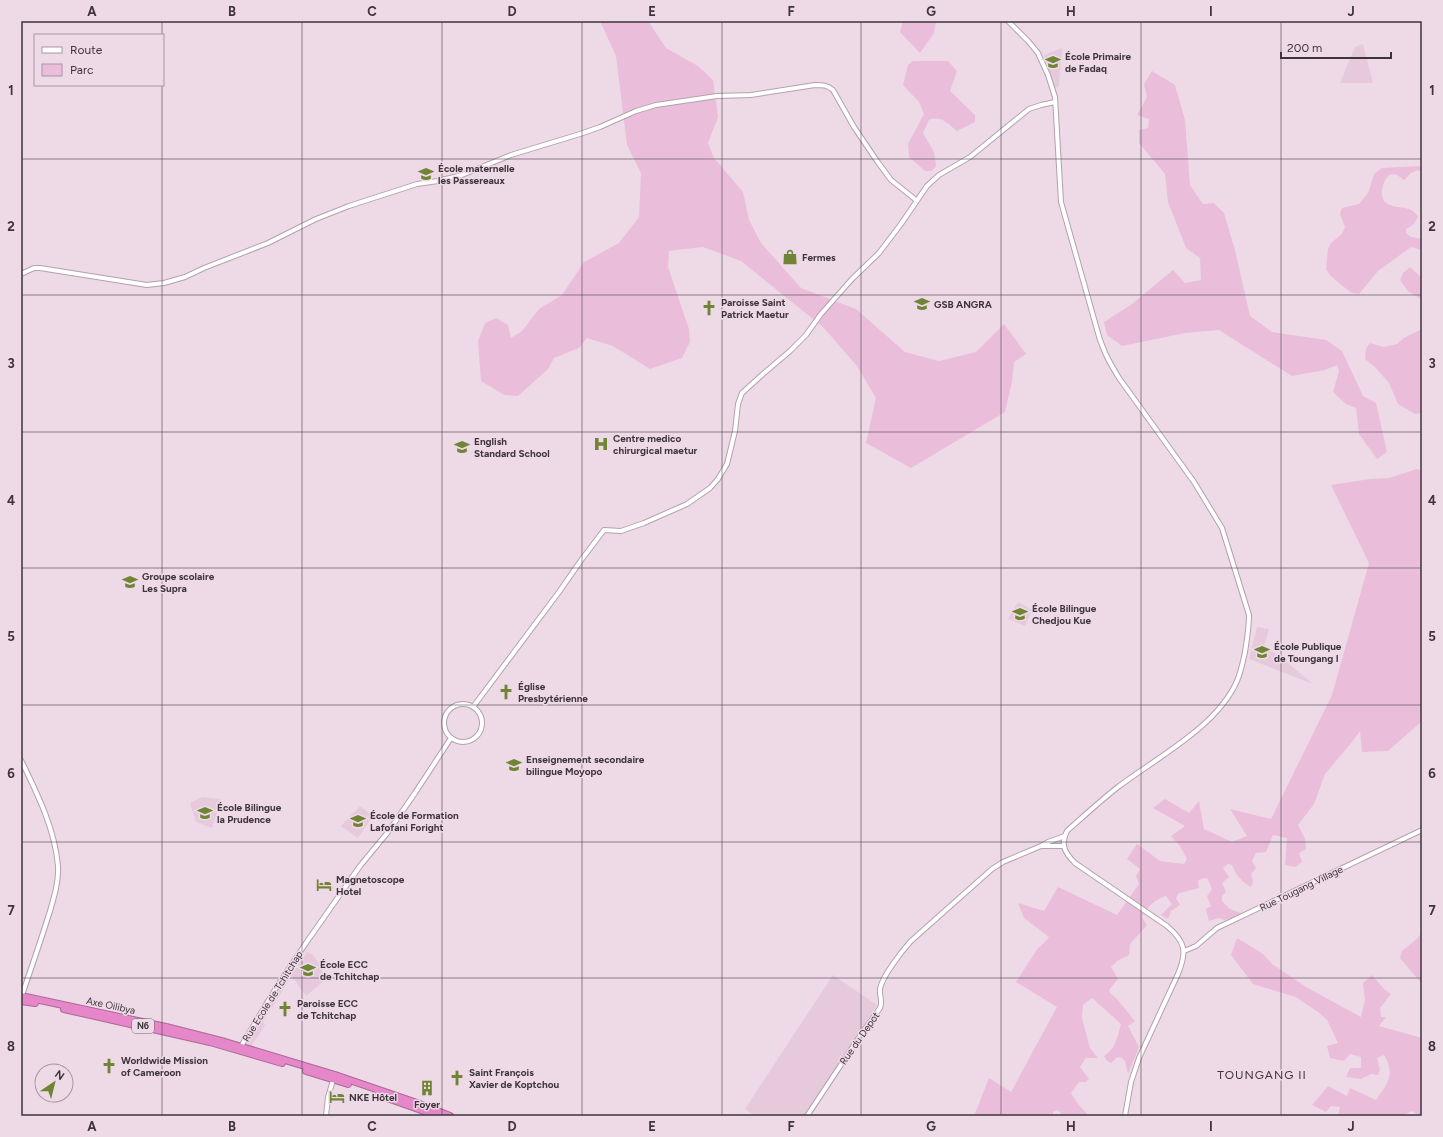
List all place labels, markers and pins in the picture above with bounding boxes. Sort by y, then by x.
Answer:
place label: École Primaire de Fadaq [1065,50,1131,75]
school or university icon: École Primaire de Fadaq [1044,53,1062,71]
place label: École maternelle les Passereaux [438,162,515,187]
school or university icon: École maternelle les Passereaux [417,165,435,183]
shop icon: Fermes [781,248,799,266]
place label: Fermes [802,251,836,264]
school or university icon: GSB ANGRA [913,295,931,313]
place label: Paroisse Saint Patrick Maetur [721,296,789,321]
place label: GSB ANGRA [934,298,993,311]
church icon: Paroisse Saint Patrick Maetur [700,299,718,317]
place label: Centre medico chirurgical maetur [613,432,698,457]
place label: English Standard School [474,435,550,460]
hospital icon: Centre medico chirurgical maetur [592,435,610,453]
school or university icon: English Standard School [453,438,471,456]
place label: Groupe scolaire Les Supra [142,570,215,595]
school or university icon: Groupe scolaire Les Supra [121,573,139,591]
place label: École Bilingue Chedjou Kue [1032,602,1097,627]
school or university icon: École Bilingue Chedjou Kue [1011,605,1029,623]
place label: École Publique de Toungang I [1274,640,1342,665]
school or university icon: École Publique de Toungang I [1253,643,1271,661]
place label: Église Presbytérienne [518,680,588,705]
church icon: Église Presbytérienne [497,683,515,701]
place label: Enseignement secondaire bilingue Moyopo [526,753,645,778]
school or university icon: Enseignement secondaire bilingue Moyopo [505,756,523,774]
place label: École Bilingue la Prudence [217,801,282,826]
school or university icon: École Bilingue la Prudence [196,804,214,822]
place label: École de Formation Lafofani Foright [370,809,459,834]
school or university icon: École de Formation Lafofani Foright [349,812,367,830]
place label: Magnetoscope Hotel [336,873,405,898]
hotel icon: Magnetoscope Hotel [315,876,333,894]
place label: École ECC de Tchitchap [320,958,379,983]
school or university icon: École ECC de Tchitchap [299,961,317,979]
place label: Paroisse ECC de Tchitchap [297,997,358,1022]
church icon: Paroisse ECC de Tchitchap [276,1000,294,1018]
place label: Worldwide Mission of Cameroon [121,1054,208,1079]
church icon: Worldwide Mission of Cameroon [100,1057,118,1075]
place label: Saint François Xavier de Koptchou [469,1066,559,1091]
church icon: Saint François Xavier de Koptchou [448,1069,466,1087]
building icon: Foyer [418,1079,436,1097]
hotel icon: NKE Hôtel [328,1088,346,1106]
place label: NKE Hôtel [349,1091,397,1104]
place label: Foyer [414,1098,440,1111]

